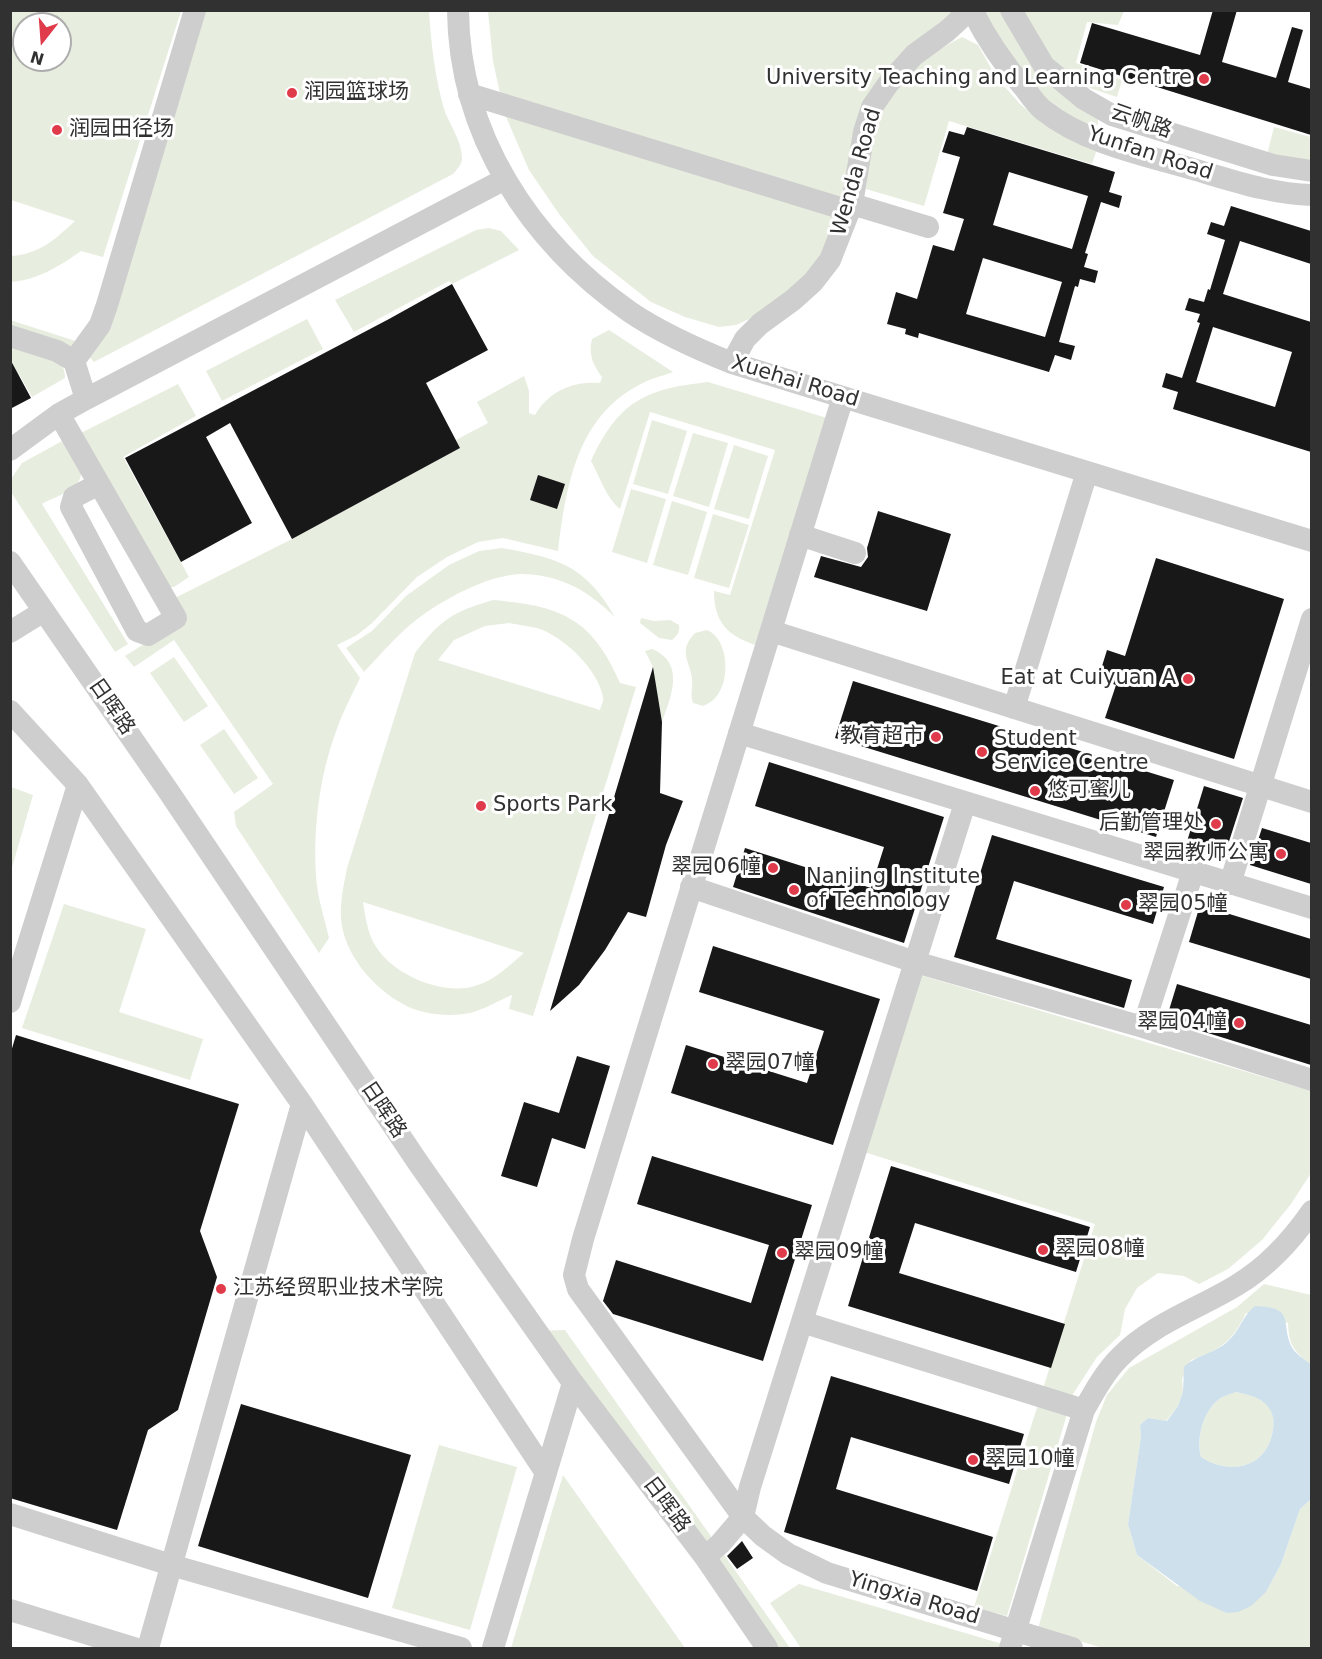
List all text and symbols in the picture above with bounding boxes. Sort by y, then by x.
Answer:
north arrow [12,12,72,72]
text: N [28,47,46,69]
place label: University Teaching and Learning Centre [766,66,1192,92]
marker: University Teaching and Learning Centre [1197,72,1211,86]
place label: 润园篮球场 [304,80,409,106]
marker: 润园篮球场 [285,86,299,100]
street label: 云帆路 [1107,100,1175,144]
street label: Wenda Road [827,105,887,239]
place label: 润园田径场 [69,117,174,143]
street label: Yunfan Road [1084,122,1216,186]
marker: 润园田径场 [50,123,64,137]
street label: Xuehai Road [728,351,862,413]
place label: Eat at Cuiyuan A [1000,666,1176,692]
marker: Eat at Cuiyuan A [1181,672,1195,686]
street label: 日晖路 [83,674,139,740]
place label: 教育超市 [840,724,924,750]
place label: Student Service Centre [994,727,1149,777]
marker: 教育超市 [929,730,943,744]
marker: Student Service Centre [975,745,989,759]
place label: 悠可蜜儿 [1047,778,1131,804]
marker: 悠可蜜儿 [1028,784,1042,798]
place label: Sports Park [493,793,612,819]
marker: Sports Park [474,799,488,813]
place label: 后勤管理处 [1099,811,1204,837]
marker: 后勤管理处 [1209,817,1223,831]
place label: 翠园教师公寓 [1143,841,1269,867]
marker: 翠园教师公寓 [1274,847,1288,861]
place label: 翠园06幢 [671,855,761,881]
marker: 翠园06幢 [766,861,780,875]
place label: Nanjing Institute of Technology [806,865,980,915]
marker: Nanjing Institute of Technology [787,883,801,897]
place label: 翠园05幢 [1138,892,1228,918]
marker: 翠园05幢 [1119,898,1133,912]
place label: 翠园04幢 [1137,1010,1227,1036]
marker: 翠园04幢 [1232,1016,1246,1030]
place label: 翠园07幢 [725,1051,815,1077]
marker: 翠园07幢 [706,1057,720,1071]
street label: 日晖路 [355,1077,411,1143]
place label: 翠园08幢 [1055,1237,1145,1263]
place label: 翠园09幢 [794,1240,884,1266]
marker: 翠园08幢 [1036,1243,1050,1257]
marker: 翠园09幢 [775,1246,789,1260]
place label: 江苏经贸职业技术学院 [233,1276,443,1302]
marker: 江苏经贸职业技术学院 [214,1282,228,1296]
place label: 翠园10幢 [985,1447,1075,1473]
marker: 翠园10幢 [966,1453,980,1467]
street label: 日晖路 [637,1472,695,1538]
street label: Yingxia Road [846,1567,982,1631]

